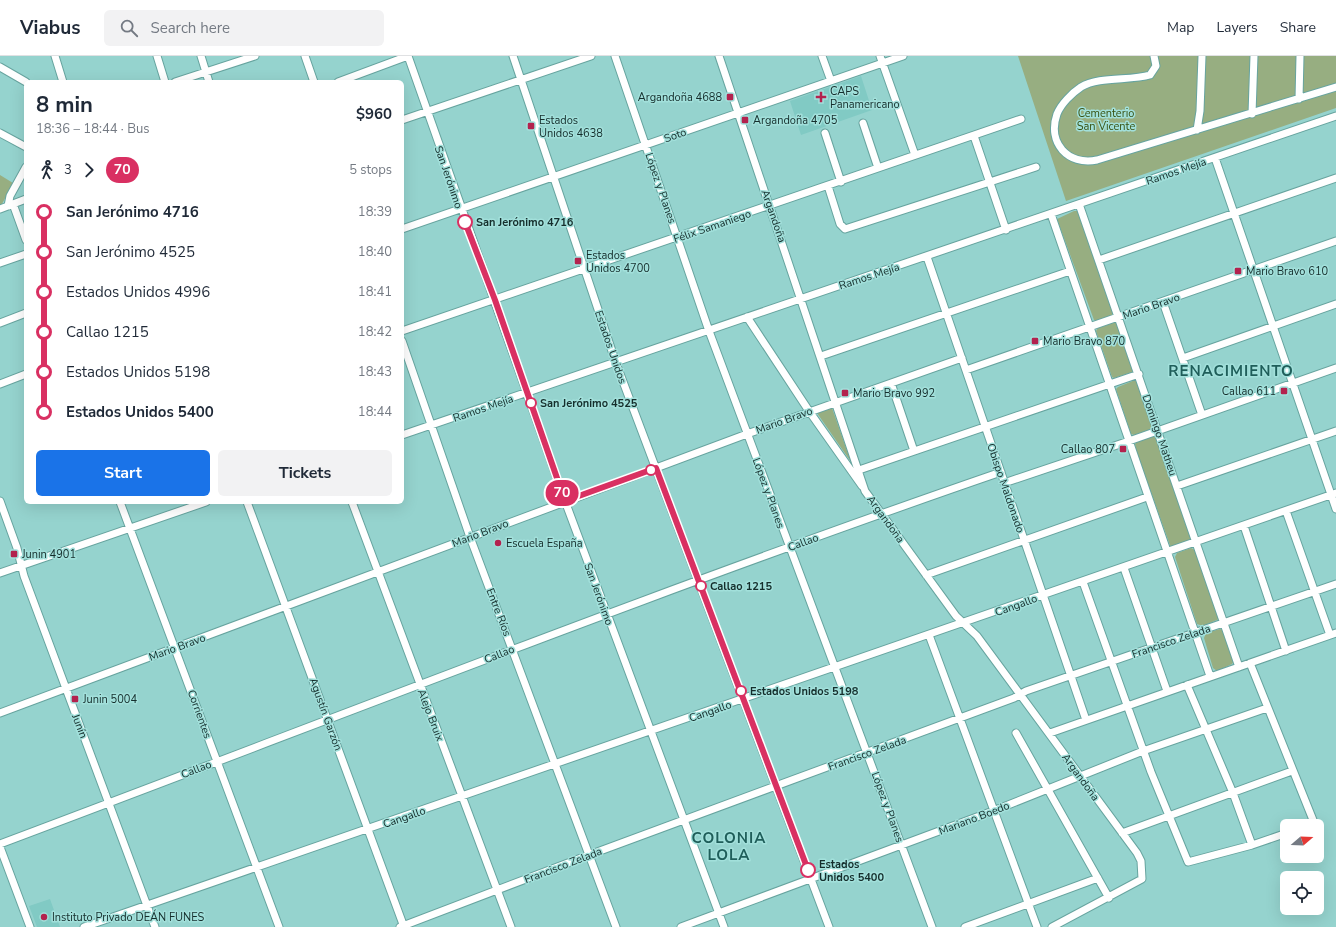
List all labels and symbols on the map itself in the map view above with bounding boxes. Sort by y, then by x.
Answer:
place label: CAPS Panamericano [830,84,900,112]
place label: Argandoña 4688 [638,90,722,105]
marker: CAPS Panamericano [815,91,827,103]
marker: Argandoña 4688 [725,92,735,102]
park label: Cementerio San Vicente [1077,106,1135,134]
place label: Estados Unidos 4638 [539,113,603,141]
place label: Argandoña 4705 [753,113,838,128]
marker: Argandoña 4705 [740,115,750,125]
marker: Estados Unidos 4638 [526,121,536,131]
street label: Soto [662,125,688,146]
street label: San Jerónimo [431,144,466,211]
street label: López y Planes [641,151,680,226]
street label: Ramos Mejía [1144,154,1209,189]
street label: Argandoña [757,188,790,245]
street label: Félix Samaniego [671,206,753,247]
marker: San Jerónimo 4716 [457,214,473,230]
place label: San Jerónimo 4716 [476,215,574,230]
place label: Estados Unidos 4700 [586,248,650,276]
marker: Estados Unidos 4700 [573,256,583,266]
street label: Ramos Mejía [837,260,902,293]
place label: Mario Bravo 610 [1246,264,1328,279]
marker: Mario Bravo 610 [1233,266,1243,276]
street label: Mario Bravo [1121,290,1182,323]
street label: Estados Unidos [591,309,630,386]
place label: Mario Bravo 870 [1043,334,1125,349]
marker: Mario Bravo 870 [1030,336,1040,346]
district label: RENACIMIENTO [1168,361,1294,381]
place label: Callao 611 [1222,384,1276,399]
place label: Mario Bravo 992 [853,386,935,401]
marker: Callao 611 [1279,386,1289,396]
marker: Mario Bravo 992 [840,388,850,398]
street label: Ramos Mejía [451,391,516,426]
street label: Domingo Matheu [1139,392,1180,478]
place label: San Jerónimo 4525 [540,396,638,411]
marker: San Jerónimo 4525 [525,397,537,409]
street label: Mario Bravo [754,403,815,438]
street label: Obispo Maldonado [983,441,1028,535]
place label: Callao 807 [1061,442,1115,457]
marker: Callao 807 [1118,444,1128,454]
street label: López y Planes [749,456,788,531]
unlabelled marker [645,464,657,476]
line badge: 70 [544,480,580,506]
street label: Argandoña [863,493,908,546]
street label: Mario Bravo [450,516,511,551]
street label: Callao [786,530,821,555]
place label: Escuela España [506,536,583,551]
marker: Escuela España [493,538,503,548]
place label: Junin 4901 [21,547,76,562]
marker: Junin 4901 [9,549,19,559]
street label: San Jerónimo [580,561,617,627]
place label: Callao 1215 [710,579,772,594]
marker: Callao 1215 [695,580,707,592]
street label: Entre Ríos [483,586,515,638]
street label: Cangallo [993,591,1039,620]
street label: Francisco Zelada [1130,621,1213,662]
street label: Mario Bravo [147,630,208,665]
street label: Callao [482,642,517,667]
street label: Agustín Garzón [305,676,346,753]
place label: Estados Unidos 5198 [750,684,859,699]
marker: Estados Unidos 5198 [735,685,747,697]
street label: Alejo Bruix [414,687,447,744]
street label: Corrientes [184,688,215,741]
place label: Junin 5004 [82,692,137,707]
marker: Junin 5004 [70,694,80,704]
street label: Cangallo [687,697,733,726]
street label: Junín [68,711,91,740]
street label: Francisco Zelada [826,732,909,775]
street label: Argandoña [1058,751,1103,804]
street label: Callao [179,757,214,782]
street label: López y Planes [868,770,907,845]
street label: Mariano Boedo [937,798,1012,839]
street label: Cangallo [381,803,427,832]
north arrow [1280,819,1324,863]
district label: COLONIA LOLA [692,828,766,865]
street label: Francisco Zelada [522,844,604,887]
place label: Estados Unidos 5400 [819,857,884,885]
marker: Estados Unidos 5400 [800,862,816,878]
place label: Instituto Privado DEÁN FUNES [52,909,204,925]
marker: Instituto Privado DEÁN FUNES [39,912,49,922]

